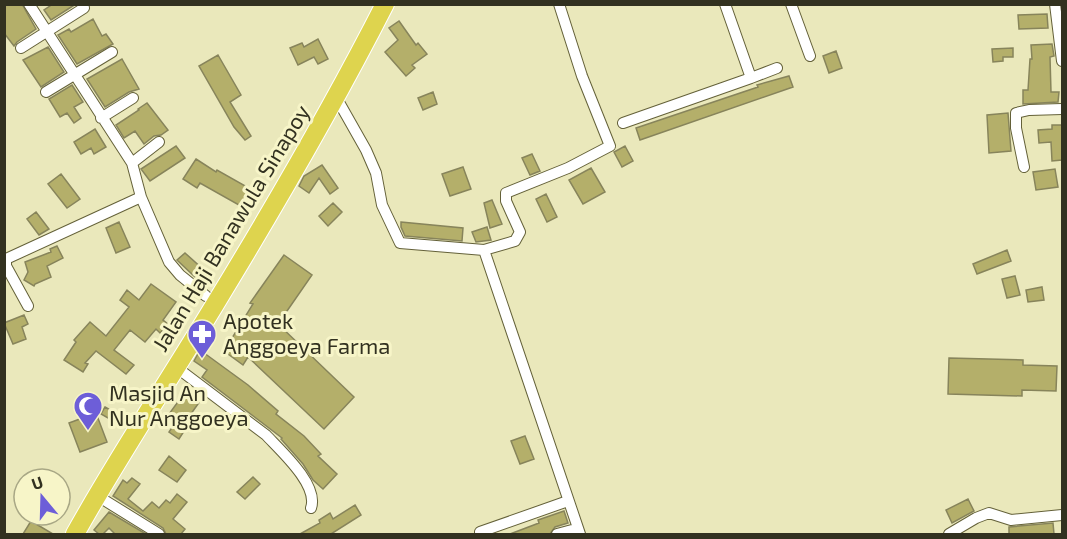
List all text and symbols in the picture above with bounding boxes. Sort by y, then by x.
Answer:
street label: Jalan Haji Banawula Sinapoy [146,99,315,356]
place label: Apotek Anggoeya Farma [223,307,390,358]
pharmacy icon: Apotek Anggoeya Farma [186,318,218,360]
place label: Masjid An Nur Anggoeya [109,379,249,430]
mosque icon: Masjid An Nur Anggoeya [72,390,104,432]
north arrow [12,467,72,527]
text: U [29,472,45,493]

